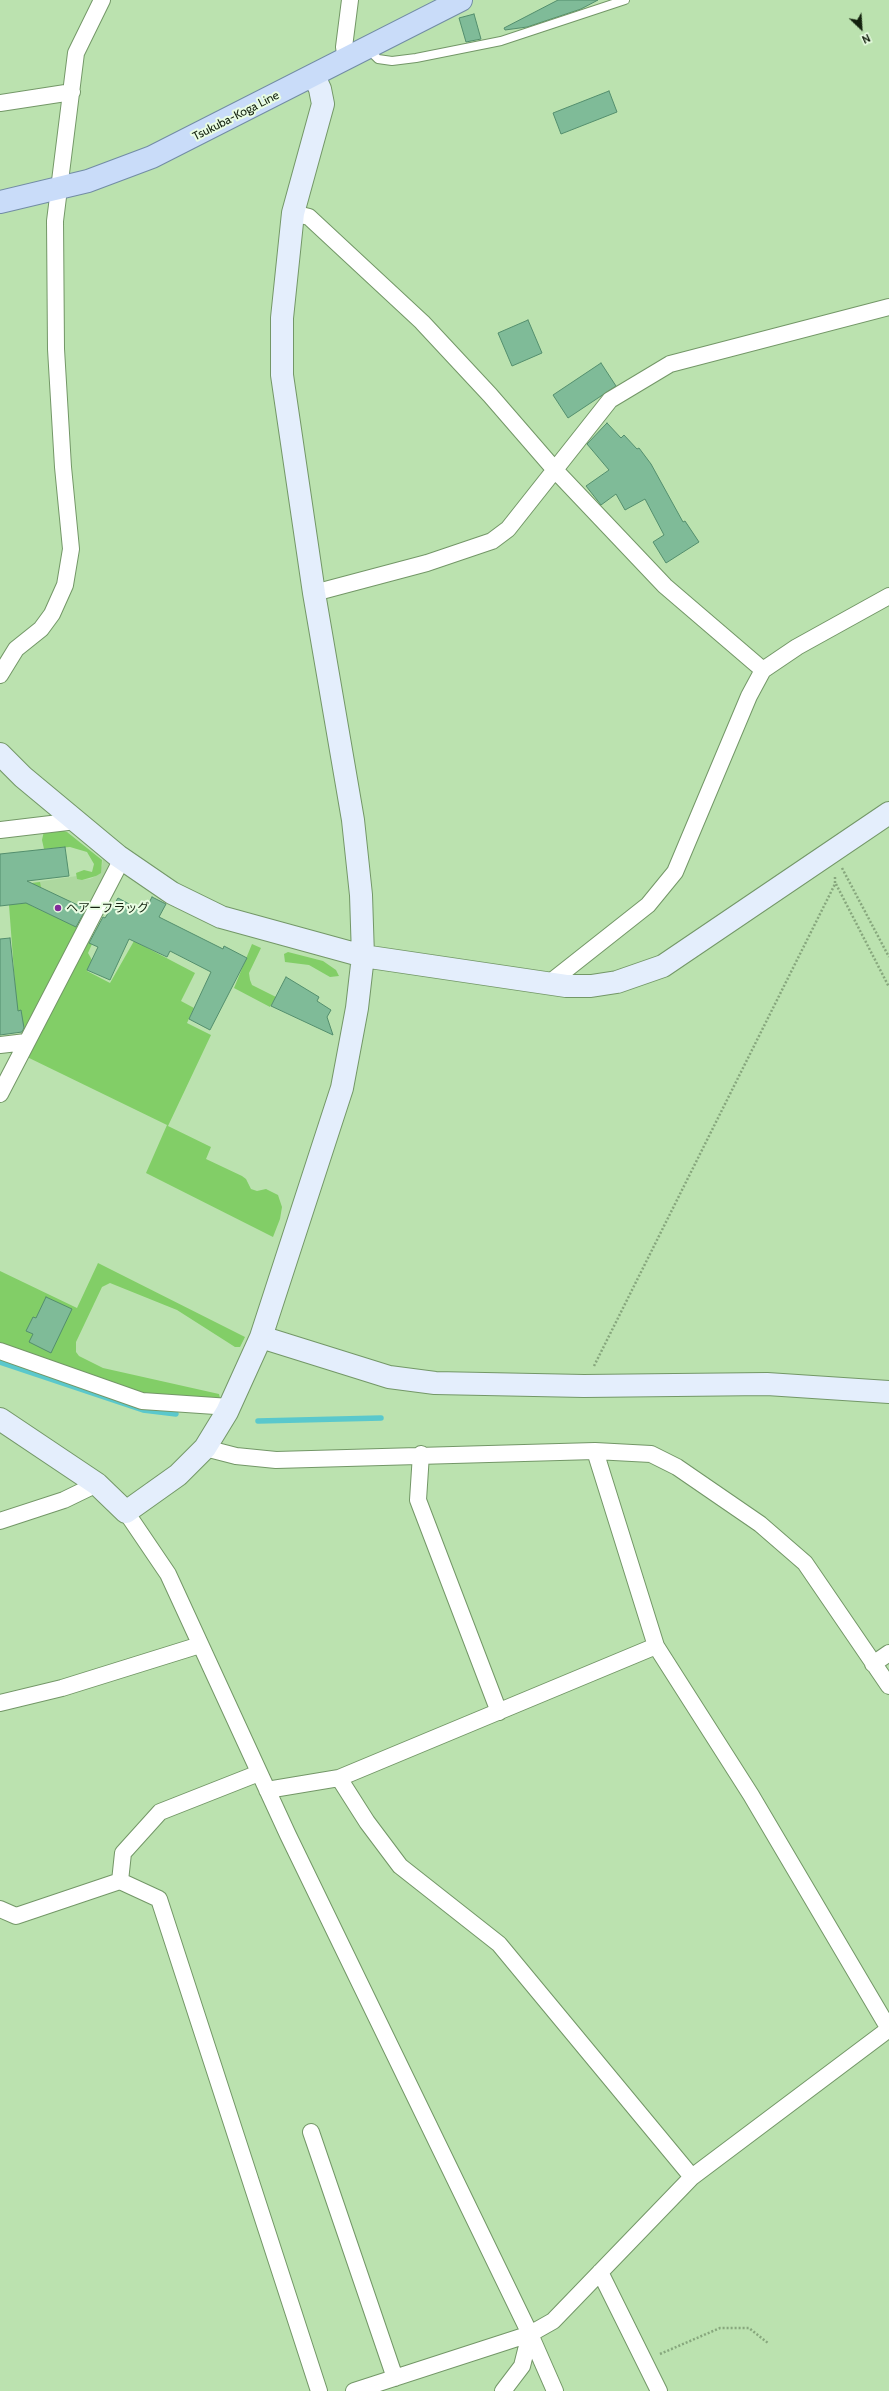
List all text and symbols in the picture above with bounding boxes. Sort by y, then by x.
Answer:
north arrow [841,8,881,48]
text: N [860,31,873,47]
street label: Tsukuba-Koga Line [190,88,282,144]
place label: ヘアーフラッグ [66,901,149,915]
marker: ヘアーフラッグ [53,903,63,913]

